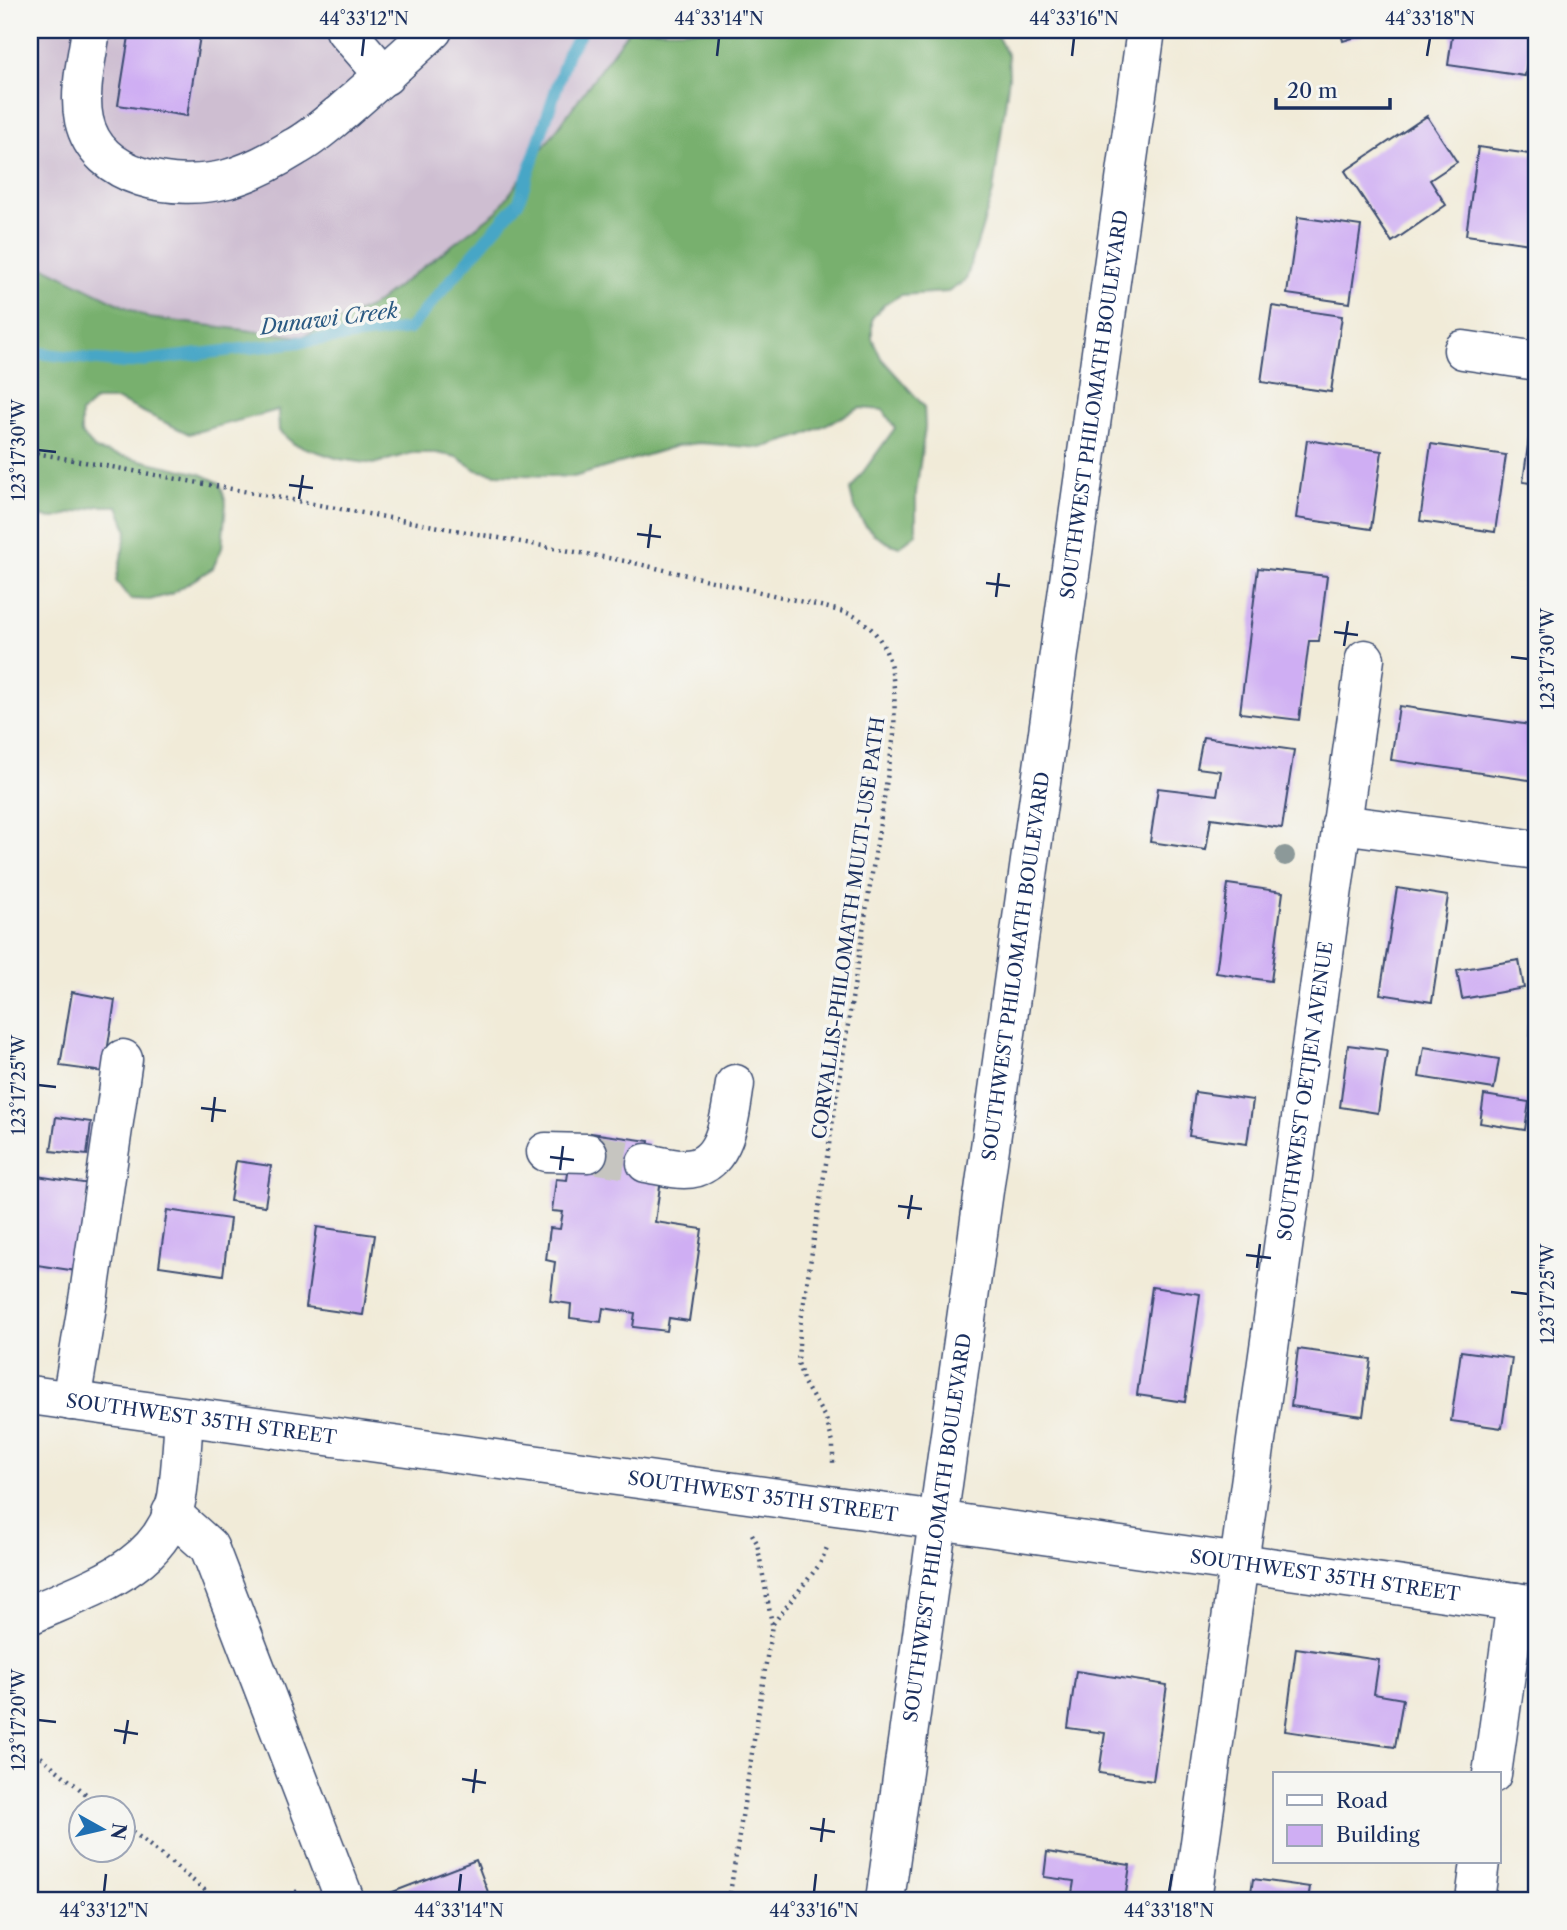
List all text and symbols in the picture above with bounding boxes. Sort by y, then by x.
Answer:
text: 44°33'12"N [319,8,409,30]
text: 44°33'14"N [674,8,764,30]
text: 44°33'16"N [1029,8,1119,30]
text: 44°33'18"N [1385,8,1475,30]
scale bar [1276,66,1390,110]
text: 20 m [1287,78,1338,103]
street label: SOUTHWEST PHILOMATH BOULEVARD [1056,209,1133,601]
water label: Dunawi Creek [257,298,399,340]
text: 123°17'30"W [8,398,30,501]
text: 123°17'30"W [1537,607,1559,710]
street label: CORVALLIS-PHILOMATH MULTI-USE PATH [807,715,890,1141]
street label: SOUTHWEST PHILOMATH BOULEVARD [977,770,1054,1162]
street label: SOUTHWEST OETJEN AVENUE [1273,940,1338,1242]
text: 123°17'25"W [8,1033,30,1135]
text: 123°17'25"W [1537,1242,1559,1344]
street label: SOUTHWEST PHILOMATH BOULEVARD [899,1332,976,1724]
street label: SOUTHWEST 35TH STREET [65,1389,339,1449]
street label: SOUTHWEST 35TH STREET [626,1467,900,1527]
street label: SOUTHWEST 35TH STREET [1188,1545,1462,1606]
text: 123°17'20"W [8,1668,30,1771]
legend [1273,1772,1500,1864]
text: Road [1336,1788,1388,1813]
north arrow [66,1794,136,1864]
text: N [106,1822,131,1841]
text: Building [1336,1822,1421,1847]
text: 44°33'12"N [59,1900,149,1922]
text: 44°33'14"N [414,1900,504,1922]
text: 44°33'16"N [769,1900,859,1922]
text: 44°33'18"N [1124,1900,1214,1922]

